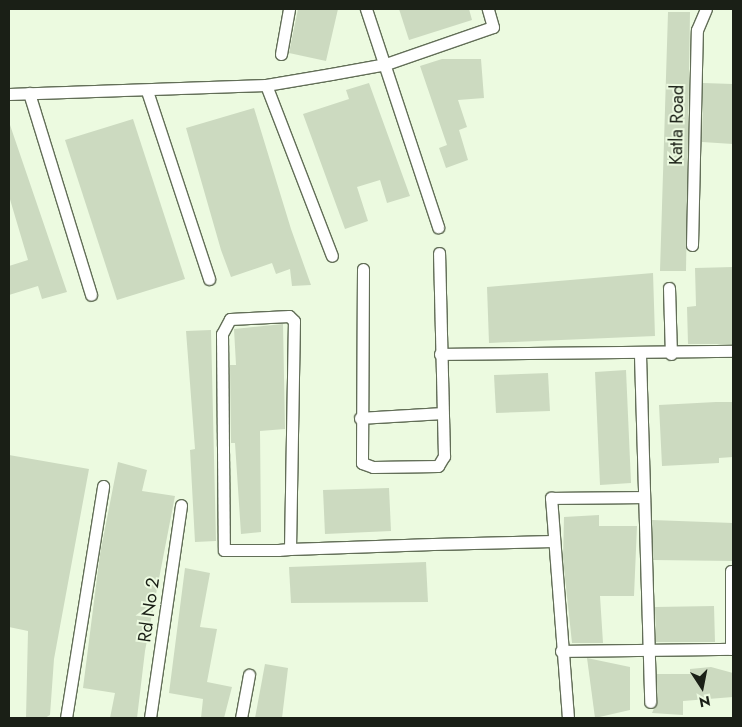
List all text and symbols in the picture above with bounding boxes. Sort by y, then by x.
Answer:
street label: Katla Road [666,85,688,165]
street label: Rd No 2 [134,576,164,644]
north arrow [677,662,727,712]
text: N [697,691,712,713]

